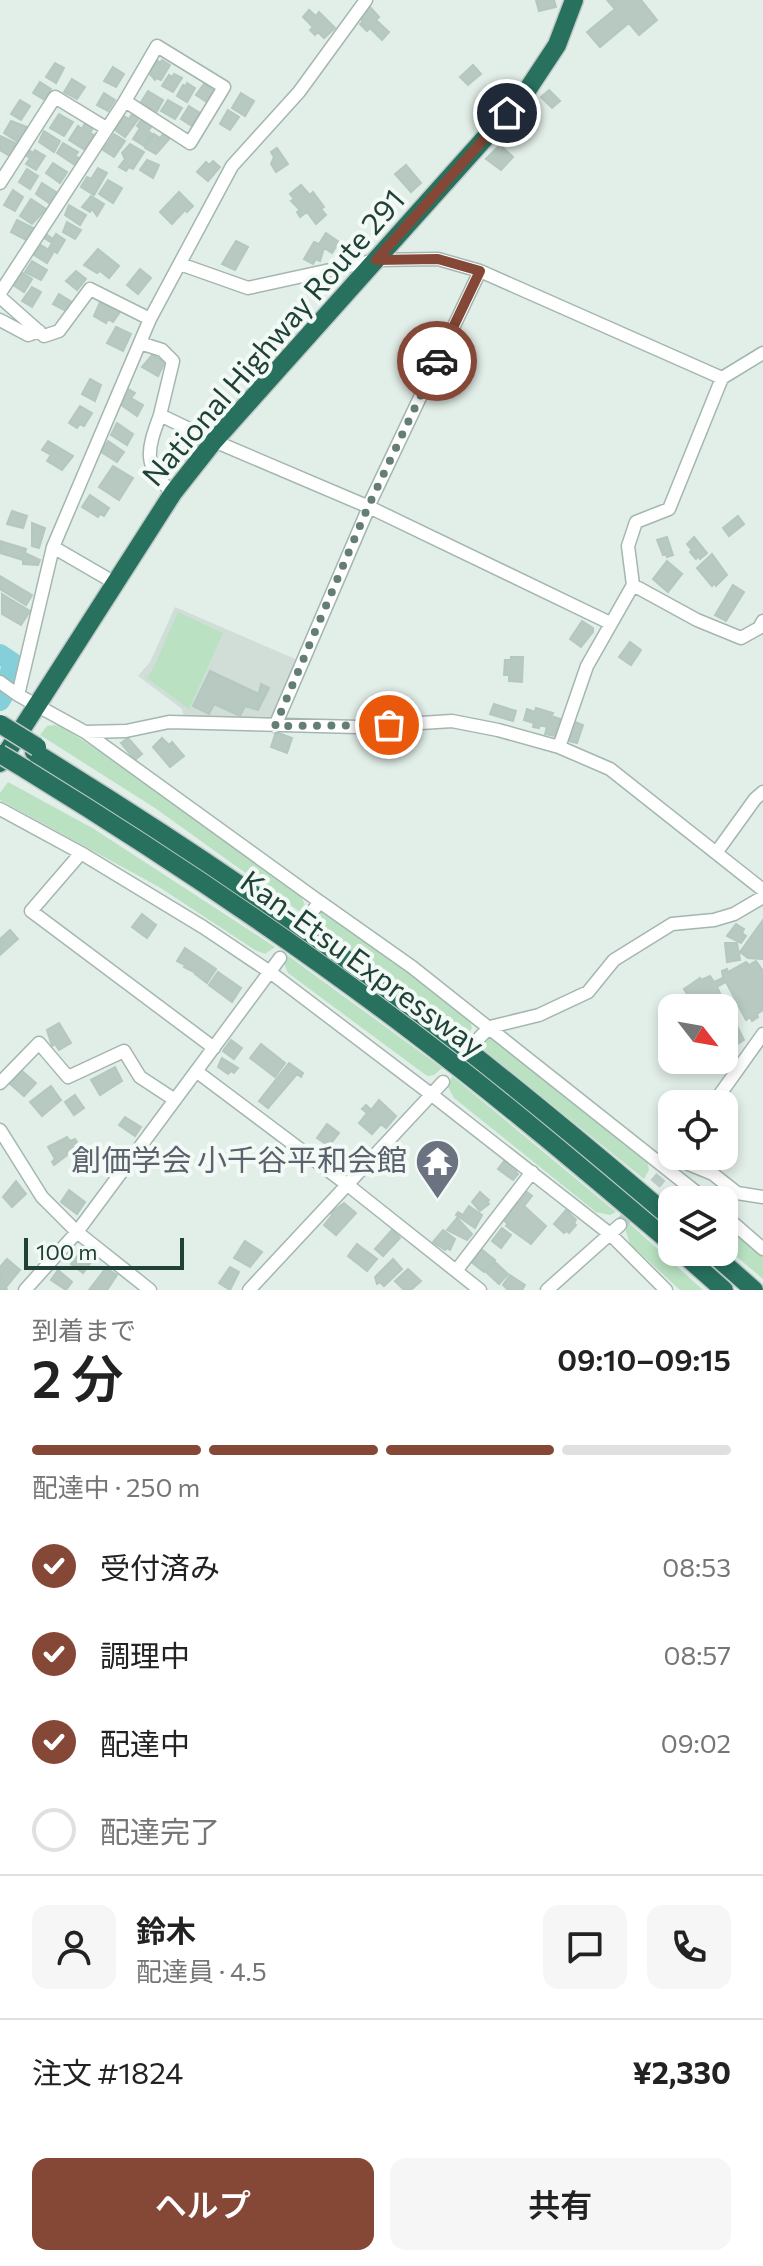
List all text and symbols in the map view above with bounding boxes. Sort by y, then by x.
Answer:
pin [473,79,541,147]
icon: home [485,91,529,135]
street label: National Highway Route 291 [133,180,411,492]
courier [397,321,477,401]
icon: car [415,339,459,383]
pin [355,691,423,759]
icon: bag [367,703,411,747]
street label: Kan-Etsu Expressway [234,861,492,1063]
north arrow [658,994,738,1074]
map controls [658,994,738,1266]
button: locate [658,1090,738,1170]
temple icon: 創価学会 小千谷平和会館 [414,1137,462,1200]
place label: 創価学会 小千谷平和会館 [71,1140,407,1177]
button: layers [658,1186,738,1266]
scale bar [24,1234,184,1270]
text: 100 m [36,1238,98,1265]
text: 到着まで [32,1314,136,1345]
text: 09:10–09:15 [557,1340,731,1377]
text: 2 分 [32,1345,123,1409]
text: 配達中 · 250 m [32,1471,200,1502]
icon: check [32,1544,76,1588]
text: 受付済み [100,1548,220,1585]
text: 08:53 [662,1551,731,1582]
icon: check [32,1632,76,1676]
text: 調理中 [100,1636,190,1673]
text: 08:57 [663,1639,731,1670]
icon: check [32,1720,76,1764]
text: 配達中 [100,1724,190,1761]
text: 09:02 [661,1727,731,1758]
text: 配達完了 [100,1812,220,1849]
button: person [32,1905,116,1989]
button: chat [543,1905,627,1989]
button: phone [647,1905,731,1989]
text: 鈴木 [136,1911,196,1948]
text: 配達員 · 4.5 [136,1955,267,1986]
text: 注文 #1824 [32,2053,183,2090]
text: ¥2,330 [632,2053,731,2090]
button: ヘルプ [32,2158,374,2250]
button: 共有 [390,2158,731,2250]

